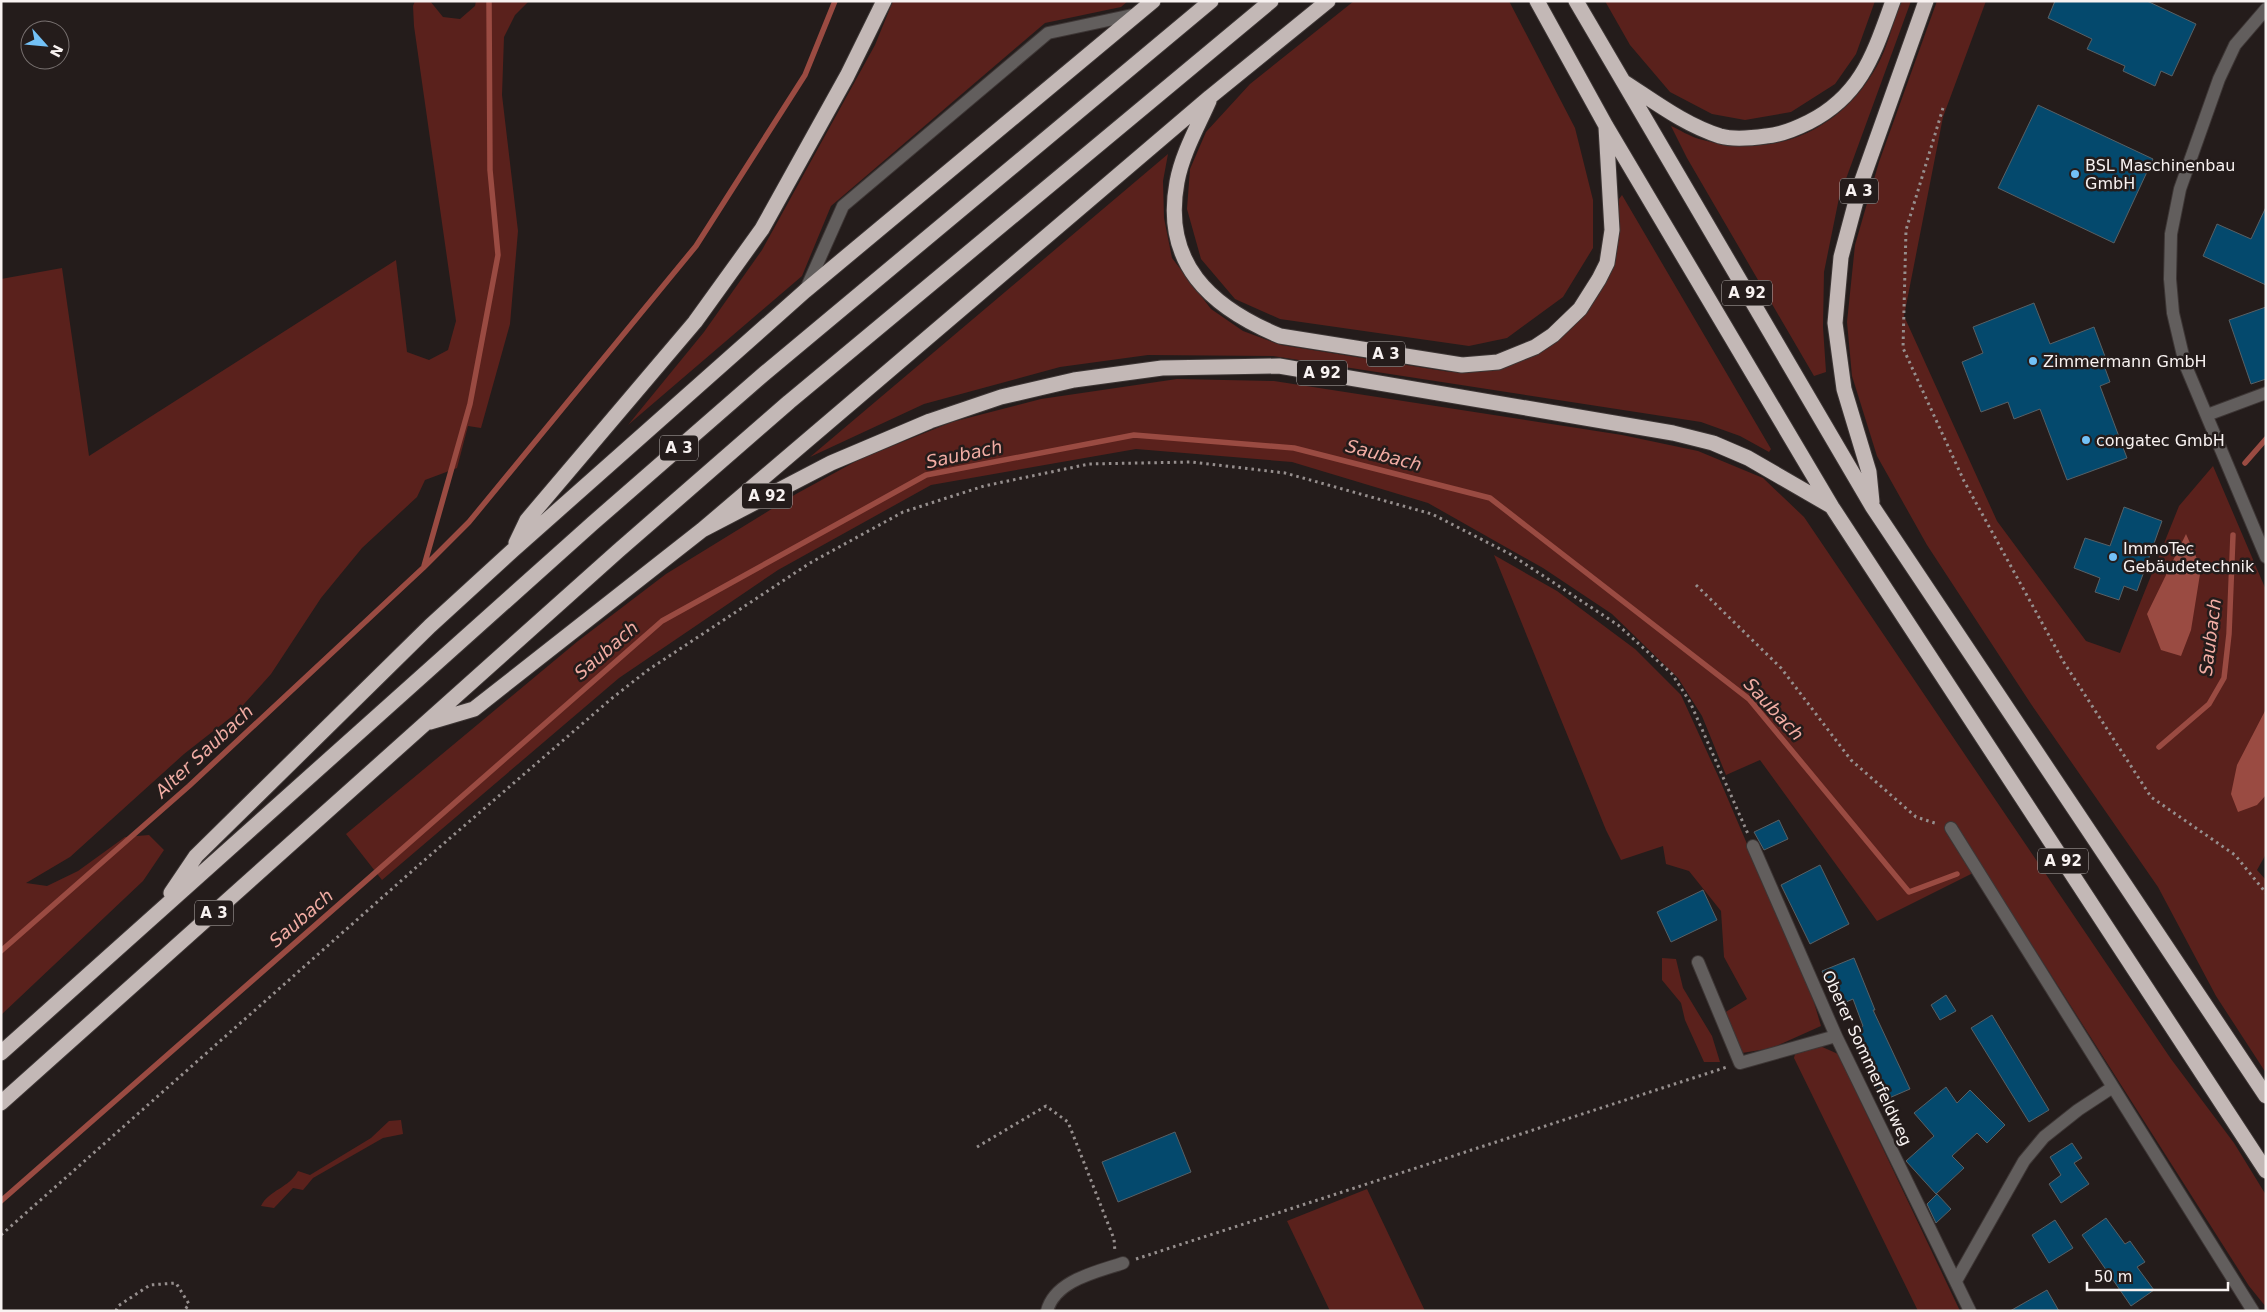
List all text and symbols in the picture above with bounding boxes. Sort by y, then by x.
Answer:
north arrow [20,20,70,70]
text: N [47,42,66,60]
place label: BSL Maschinenbau GmbH [2085,156,2235,193]
marker: BSL Maschinenbau GmbH [2069,168,2081,180]
road number: A 3 [1840,178,1878,204]
road number: A 92 [1722,280,1772,306]
road number: A 3 [1367,342,1405,366]
place label: Zimmermann GmbH [2043,352,2207,371]
marker: Zimmermann GmbH [2027,355,2039,367]
road number: A 92 [1297,360,1347,386]
place label: congatec GmbH [2096,431,2225,450]
marker: congatec GmbH [2080,434,2092,446]
water label: Saubach [1344,435,1424,475]
road number: A 3 [660,436,698,460]
water label: Saubach [924,436,1004,472]
road number: A 92 [742,484,792,508]
place label: ImmoTec Gebäudetechnik [2123,539,2255,576]
marker: ImmoTec Gebäudetechnik [2107,551,2119,563]
water label: Saubach [2195,597,2225,677]
water label: Saubach [570,617,642,683]
water label: Saubach [1740,673,1808,745]
water label: Alter Saubach [150,700,257,802]
road number: A 92 [2038,848,2088,874]
water label: Saubach [265,885,337,951]
road number: A 3 [195,900,233,926]
street label: Oberer Sommerfeldweg [1818,967,1916,1149]
scale bar [2087,1260,2228,1292]
text: 50 m [2094,1268,2132,1286]

